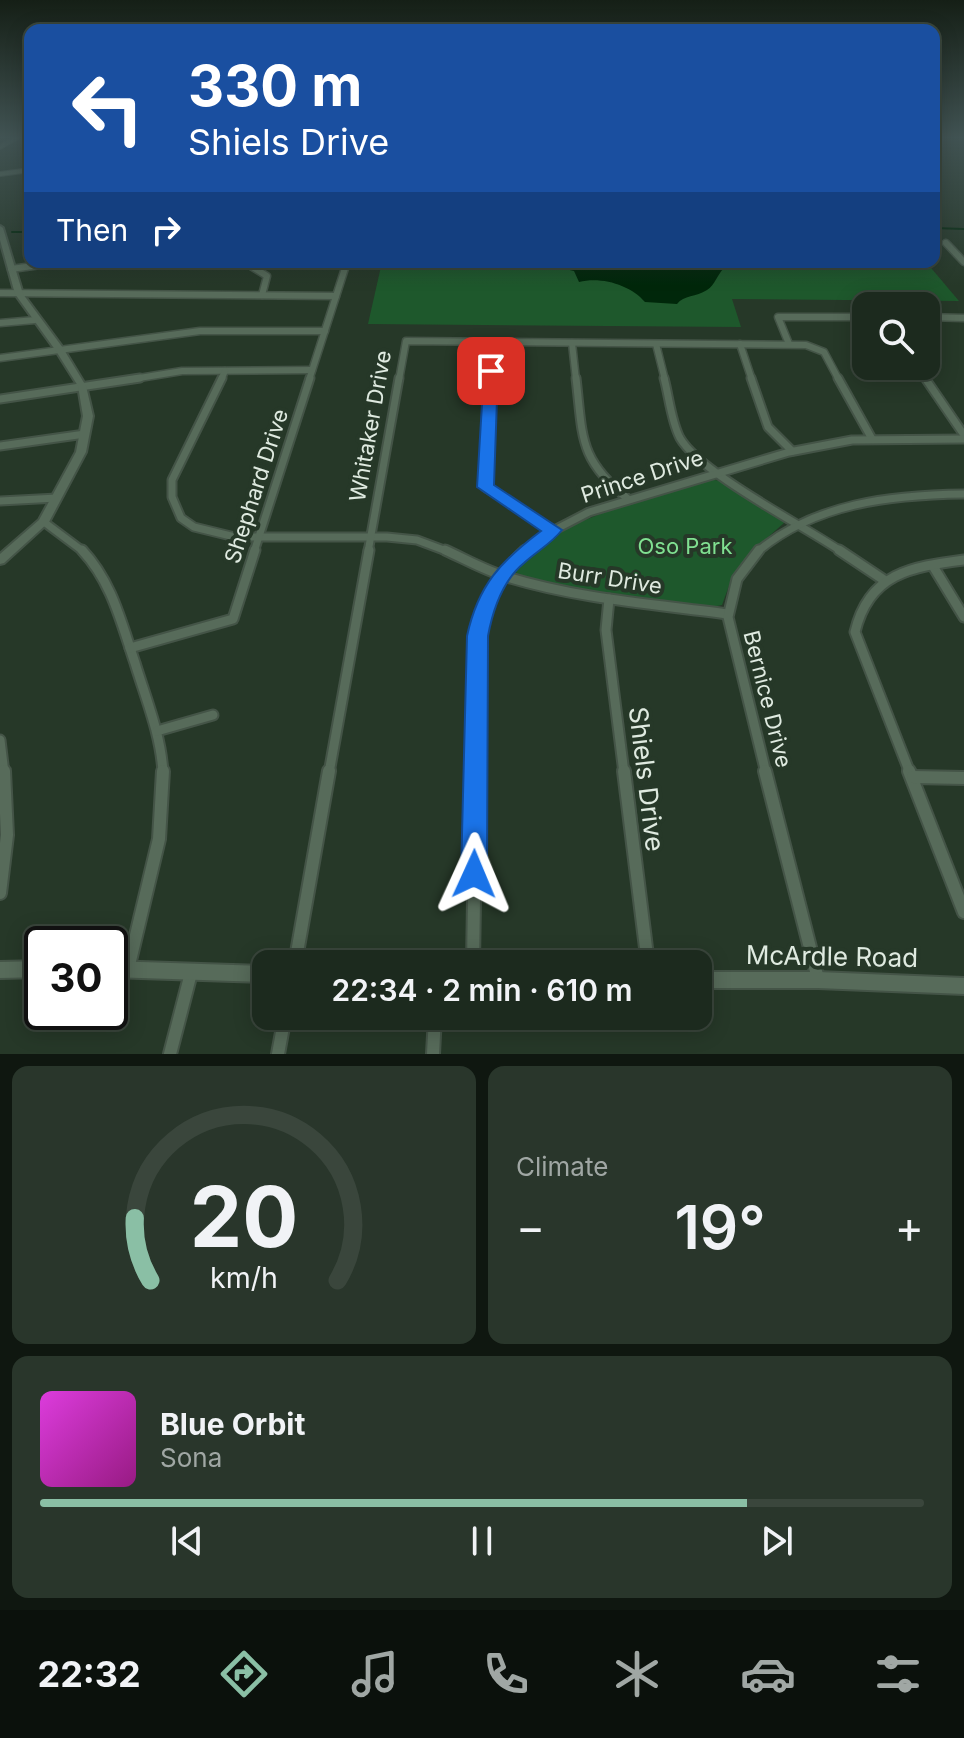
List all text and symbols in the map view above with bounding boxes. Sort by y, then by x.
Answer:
text: 330 m [188,52,362,120]
icon: left [56,56,160,160]
text: Shiels Drive [188,120,389,164]
icon: right [144,208,188,252]
text: Then [56,212,128,248]
map controls [852,292,940,380]
button: search [852,292,940,380]
pin [457,337,525,405]
street label: Whitaker Drive [344,348,396,504]
icon: arrive [469,349,513,393]
street label: Shephard Drive [219,405,293,567]
street label: Prince Drive [578,444,706,508]
park label: Oso Park [638,533,732,559]
street label: Burr Drive [556,557,664,599]
street label: Bernice Drive [738,628,798,770]
street label: Shiels Drive [623,705,671,853]
position arrow [432,832,516,916]
speed limit sign: 30 [24,926,128,1030]
street label: McArdle Road [746,939,918,973]
text: 22:34 · 2 min · 610 m [331,972,633,1008]
text: Climate [516,1151,608,1182]
text: 20 [190,1166,298,1267]
text: 19° [674,1191,766,1263]
text: − [516,1200,545,1254]
text: + [895,1200,924,1254]
text: km/h [210,1260,278,1295]
text: Blue Orbit [160,1406,305,1442]
text: Sona [160,1442,222,1473]
icon: previous [165,1519,209,1563]
icon: pause [460,1519,504,1563]
icon: next [755,1519,799,1563]
icon: directions [216,1646,272,1702]
icon: music [347,1646,403,1702]
icon: phone [478,1646,534,1702]
icon: climate [609,1646,665,1702]
icon: car [740,1646,796,1702]
icon: filters [870,1646,926,1702]
text: 22:32 [37,1652,141,1696]

